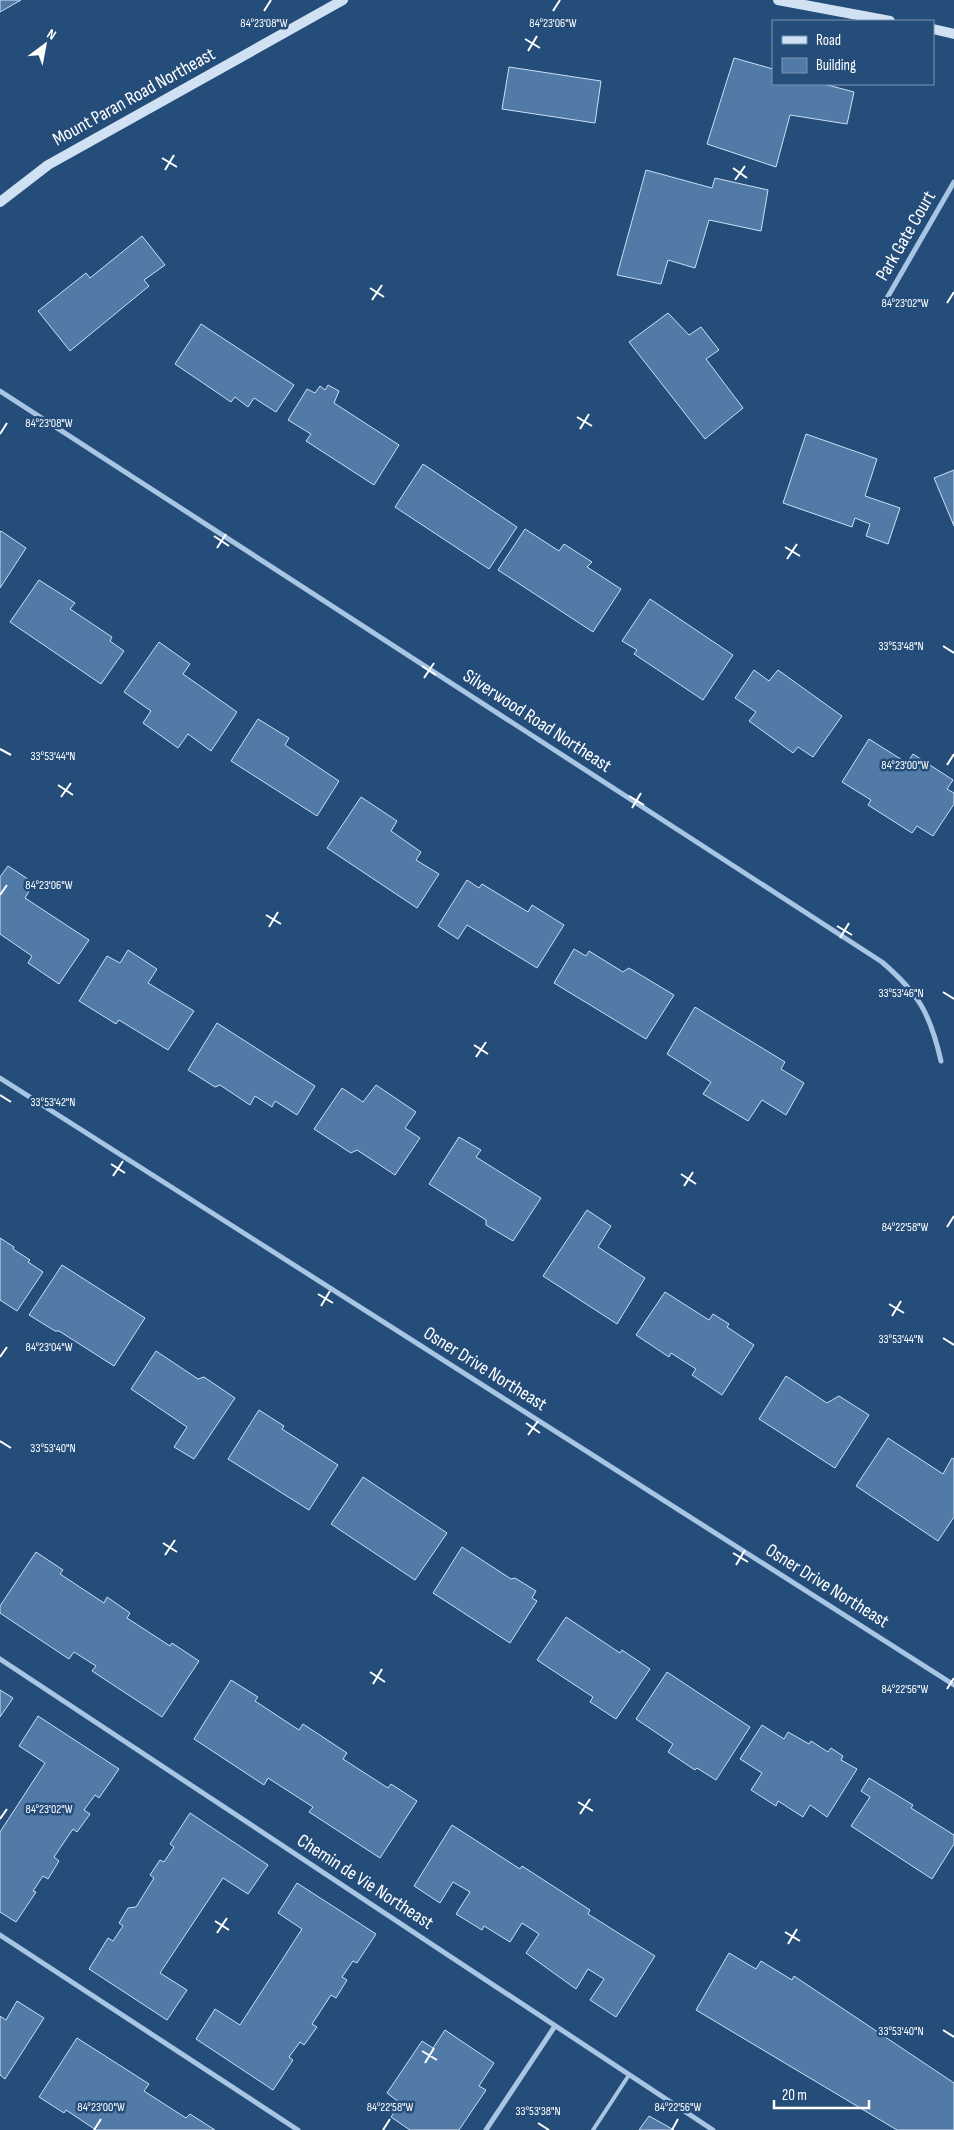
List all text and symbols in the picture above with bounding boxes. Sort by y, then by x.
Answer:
text: 84°23'08"W [240,16,288,31]
text: 84°23'06"W [529,16,577,31]
north arrow [20,20,70,70]
legend [772,20,934,85]
text: N [44,25,59,44]
text: Road [816,31,841,50]
street label: Mount Paran Road Northeast [49,43,219,151]
text: Building [816,56,856,75]
street label: Park Gate Court [871,187,941,285]
text: 84°23'02"W [881,296,929,311]
text: 84°23'08"W [25,416,73,431]
text: 33°53'48"N [878,639,924,654]
street label: Silverwood Road Northeast [458,664,616,778]
text: 33°53'44"N [31,749,76,764]
text: 84°23'00"W [881,758,929,773]
text: 84°23'06"W [25,878,73,893]
text: 33°53'46"N [878,986,924,1001]
text: 33°53'42"N [31,1095,75,1110]
text: 84°22'58"W [882,1220,929,1235]
street label: Osner Drive Northeast [419,1322,551,1416]
text: 33°53'44"N [879,1332,924,1347]
text: 84°23'04"W [25,1340,73,1355]
text: 33°53'40"N [30,1441,76,1456]
street label: Osner Drive Northeast [761,1539,893,1633]
text: 84°22'56"W [882,1682,929,1697]
text: 84°23'02"W [25,1802,73,1817]
street label: Chemin de Vie Northeast [293,1829,438,1935]
text: 33°53'40"N [878,2024,924,2039]
scale bar [774,2078,869,2110]
text: 20 m [782,2086,807,2105]
text: 84°23'00"W [77,2100,125,2115]
text: 84°22'58"W [367,2100,414,2115]
text: 84°22'56"W [655,2100,702,2115]
text: 33°53'38"N [515,2104,561,2119]

